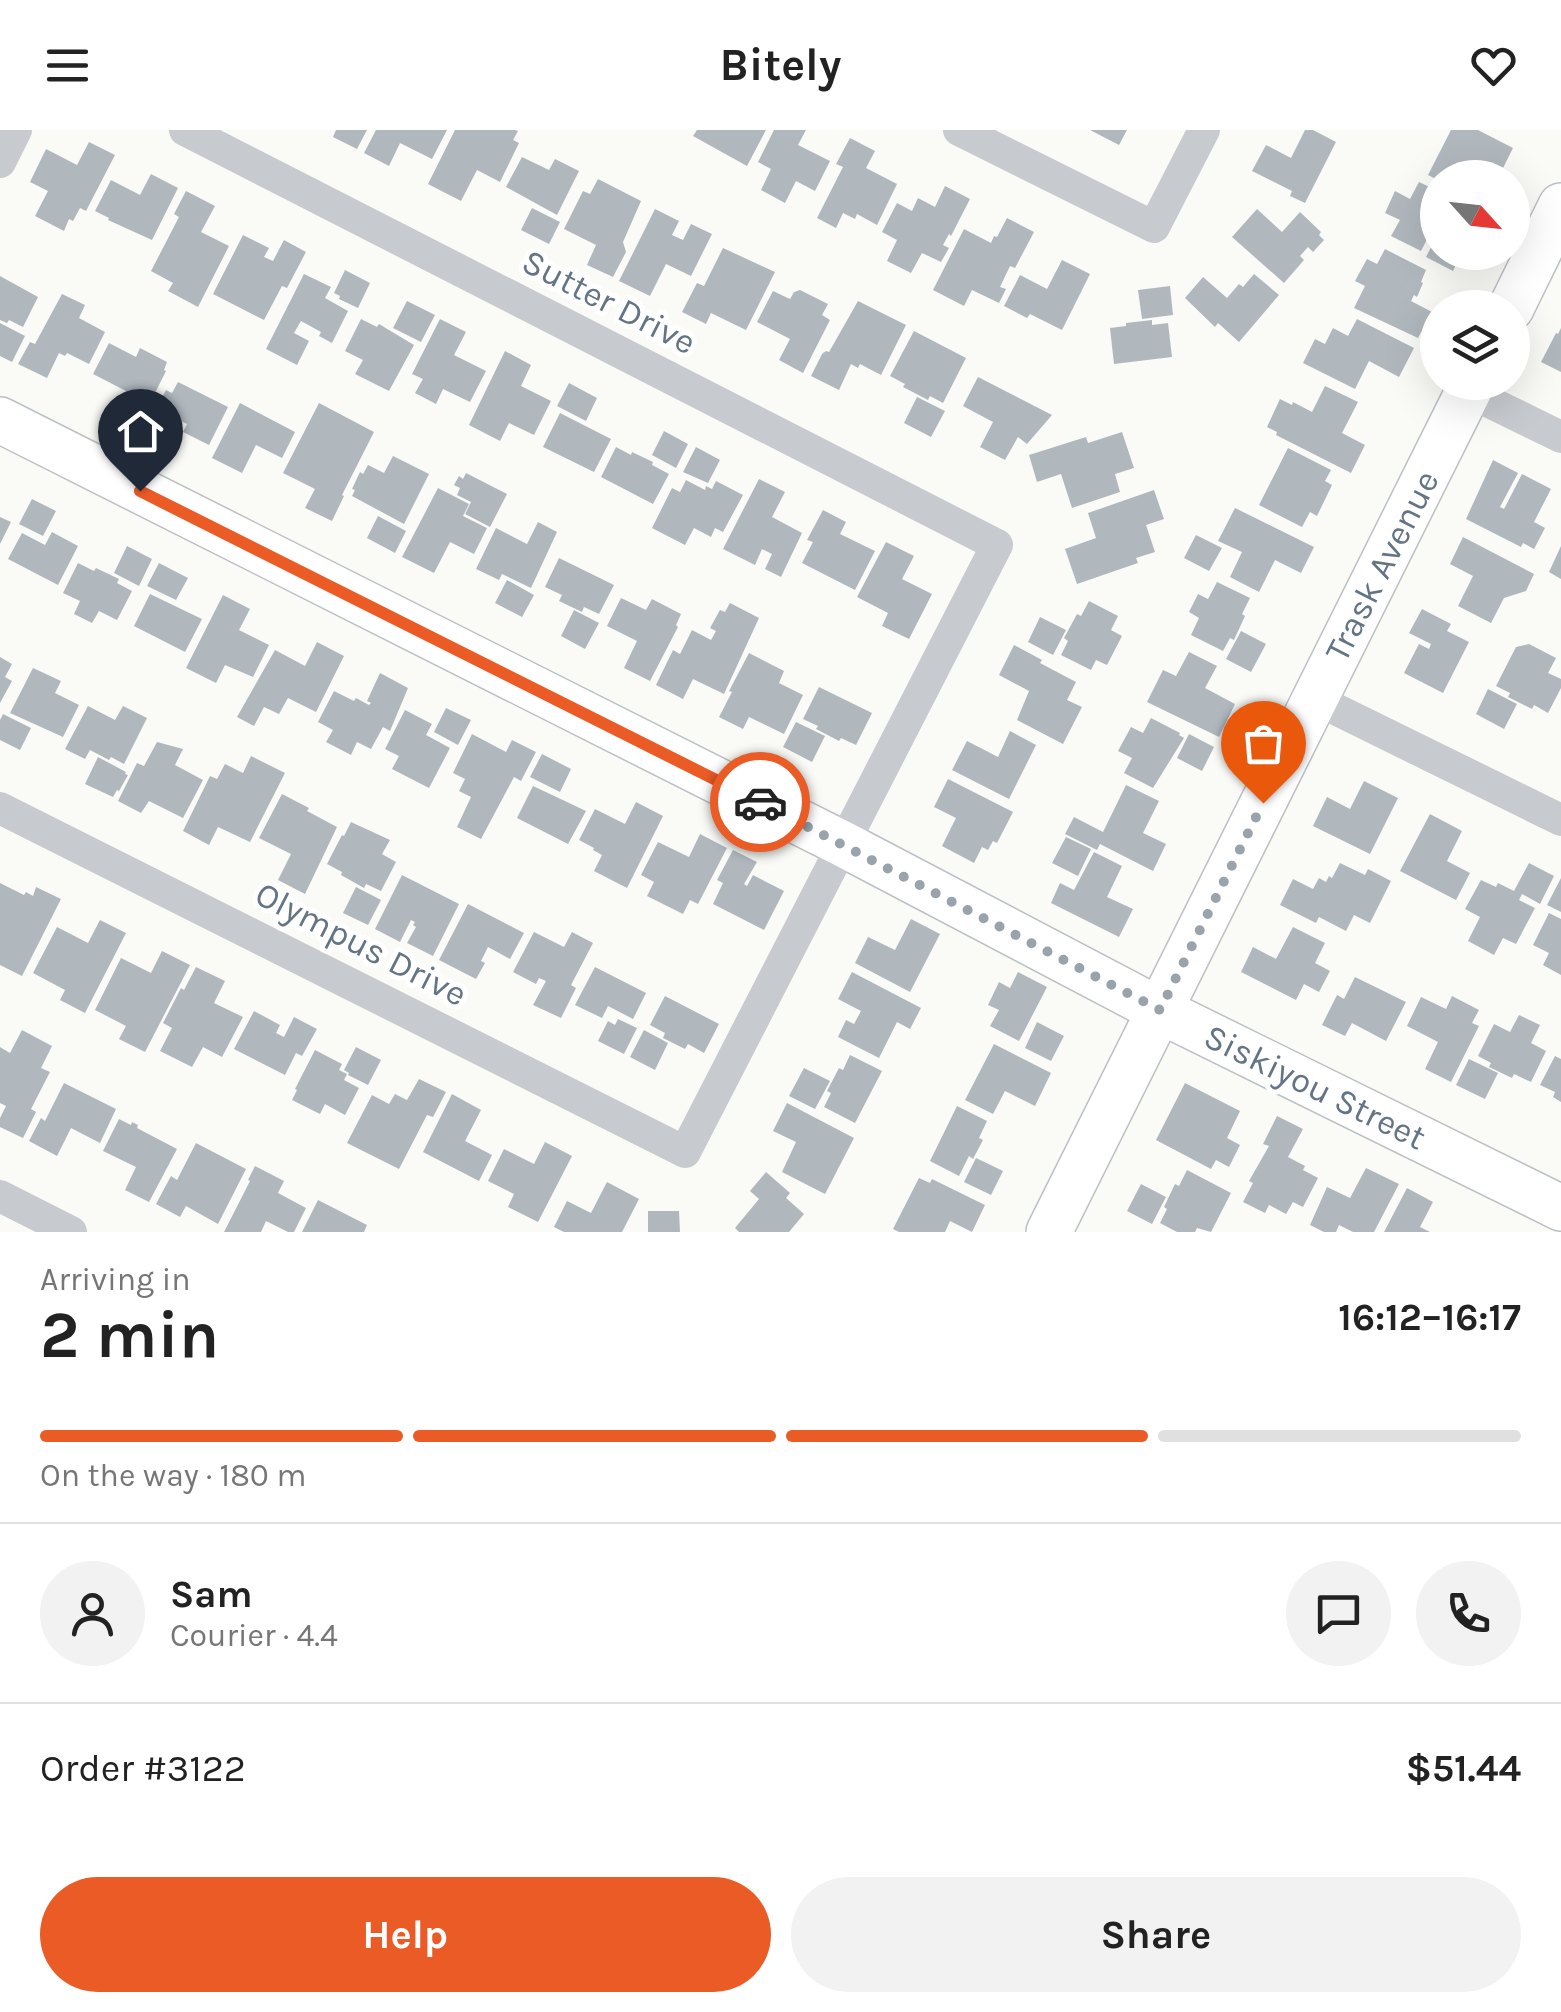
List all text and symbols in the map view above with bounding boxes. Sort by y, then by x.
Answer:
icon: menu [40,38,95,93]
icon: heart [1466,38,1521,93]
text: Bitely [720,39,841,91]
north arrow [1420,160,1530,270]
map controls [1420,160,1530,400]
street label: Sutter Drive [515,241,703,363]
button: layers [1420,290,1530,400]
pin [98,389,183,492]
icon: home [113,404,168,459]
street label: Trask Avenue [1316,464,1448,668]
pin [1221,701,1306,804]
icon: bag [1236,716,1291,771]
courier [710,752,810,852]
icon: car [733,775,788,830]
street label: Olympus Drive [249,873,473,1015]
street label: Siskiyou Street [1198,1016,1432,1158]
text: Arriving in [40,1261,191,1298]
text: 16:12–16:17 [1338,1295,1521,1340]
text: 2 min [40,1297,219,1373]
text: On the way · 180 m [40,1457,306,1494]
button: person [40,1561,145,1666]
button: chat [1286,1561,1391,1666]
button: phone [1416,1561,1521,1666]
text: Sam [170,1572,253,1617]
text: Courier · 4.4 [170,1617,338,1654]
text: Order #3122 [40,1746,246,1791]
text: $51.44 [1406,1746,1521,1791]
button: Help [40,1877,771,1992]
button: Share [791,1877,1521,1992]

